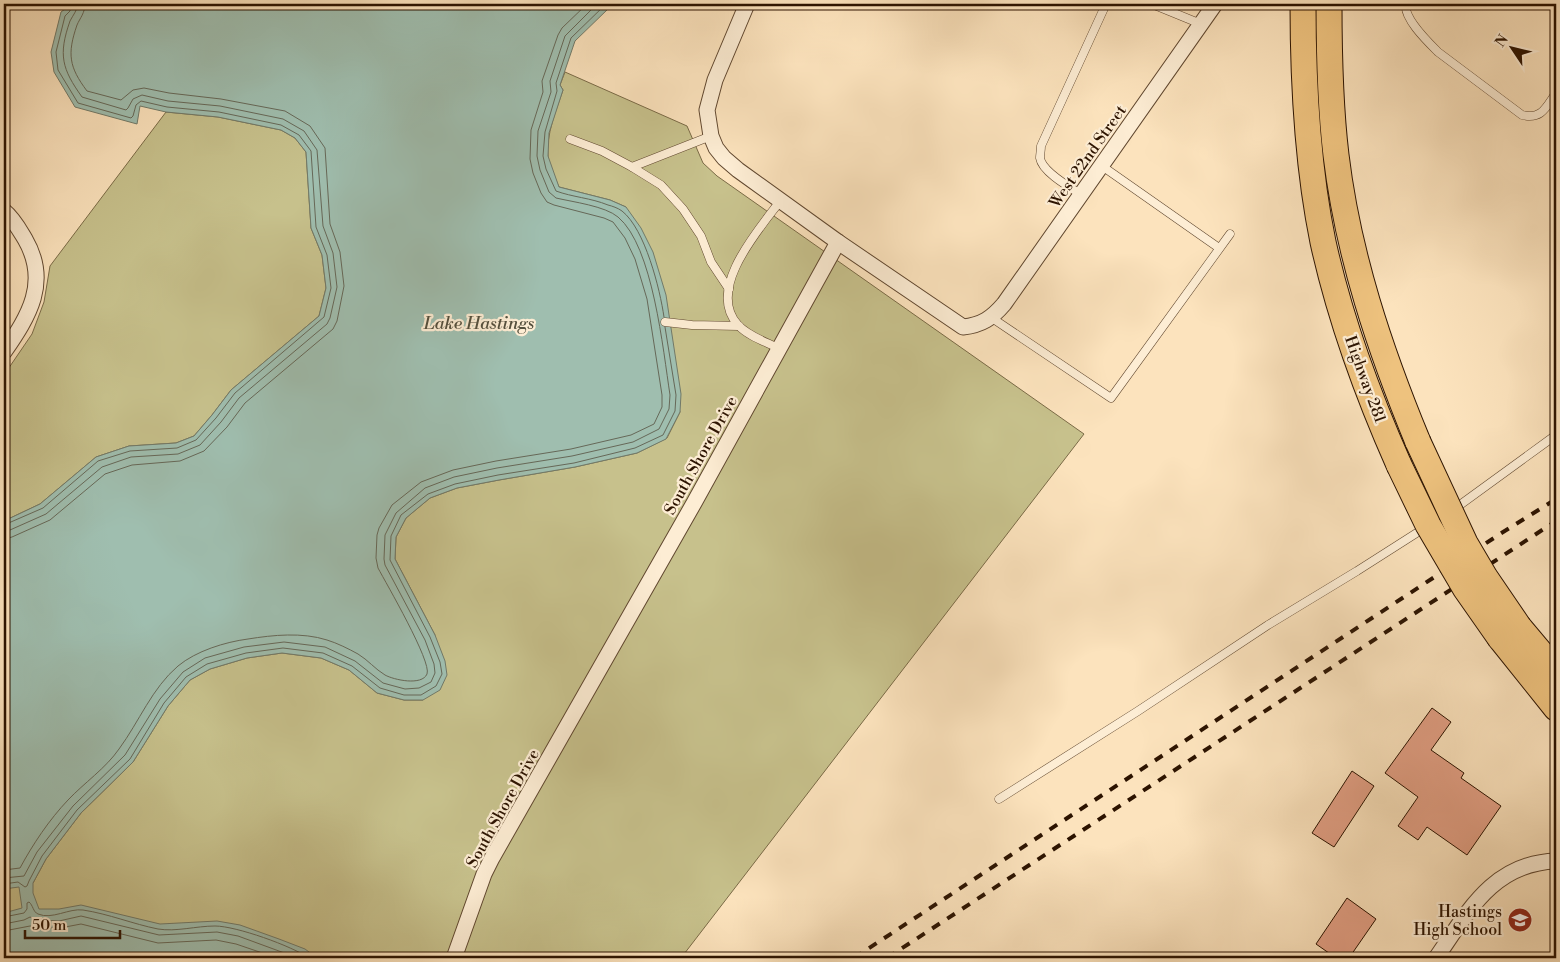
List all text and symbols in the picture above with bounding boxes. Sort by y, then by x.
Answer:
north arrow [1488,22,1538,72]
text: N [1492,31,1513,51]
street label: West 22nd Street [1044,101,1131,213]
water label: Lake Hastings [423,312,535,335]
street label: Highway 281 [1340,333,1390,426]
street label: South Shore Drive [660,393,742,518]
street label: South Shore Drive [462,746,544,871]
place label: Hastings High School [1413,902,1502,940]
scale bar [25,907,120,939]
school or university icon: Hastings High School [1507,907,1533,933]
text: 50 m [32,916,66,935]

